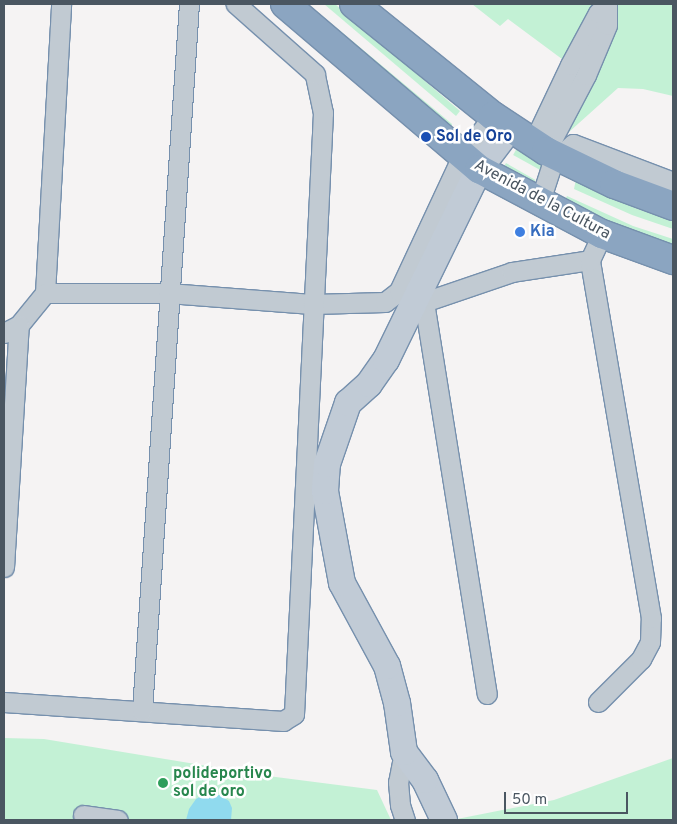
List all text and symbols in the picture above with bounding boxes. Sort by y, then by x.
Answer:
place label: Sol de Oro [436,127,512,147]
marker: Sol de Oro [420,131,432,143]
street label: Avenida de la Cultura [471,156,613,244]
place label: Kia [530,222,555,242]
marker: Kia [514,226,526,238]
place label: polideportivo sol de oro [173,764,272,802]
marker: polideportivo sol de oro [157,777,169,789]
scale bar [507,782,631,814]
text: 50 m [512,791,547,810]

